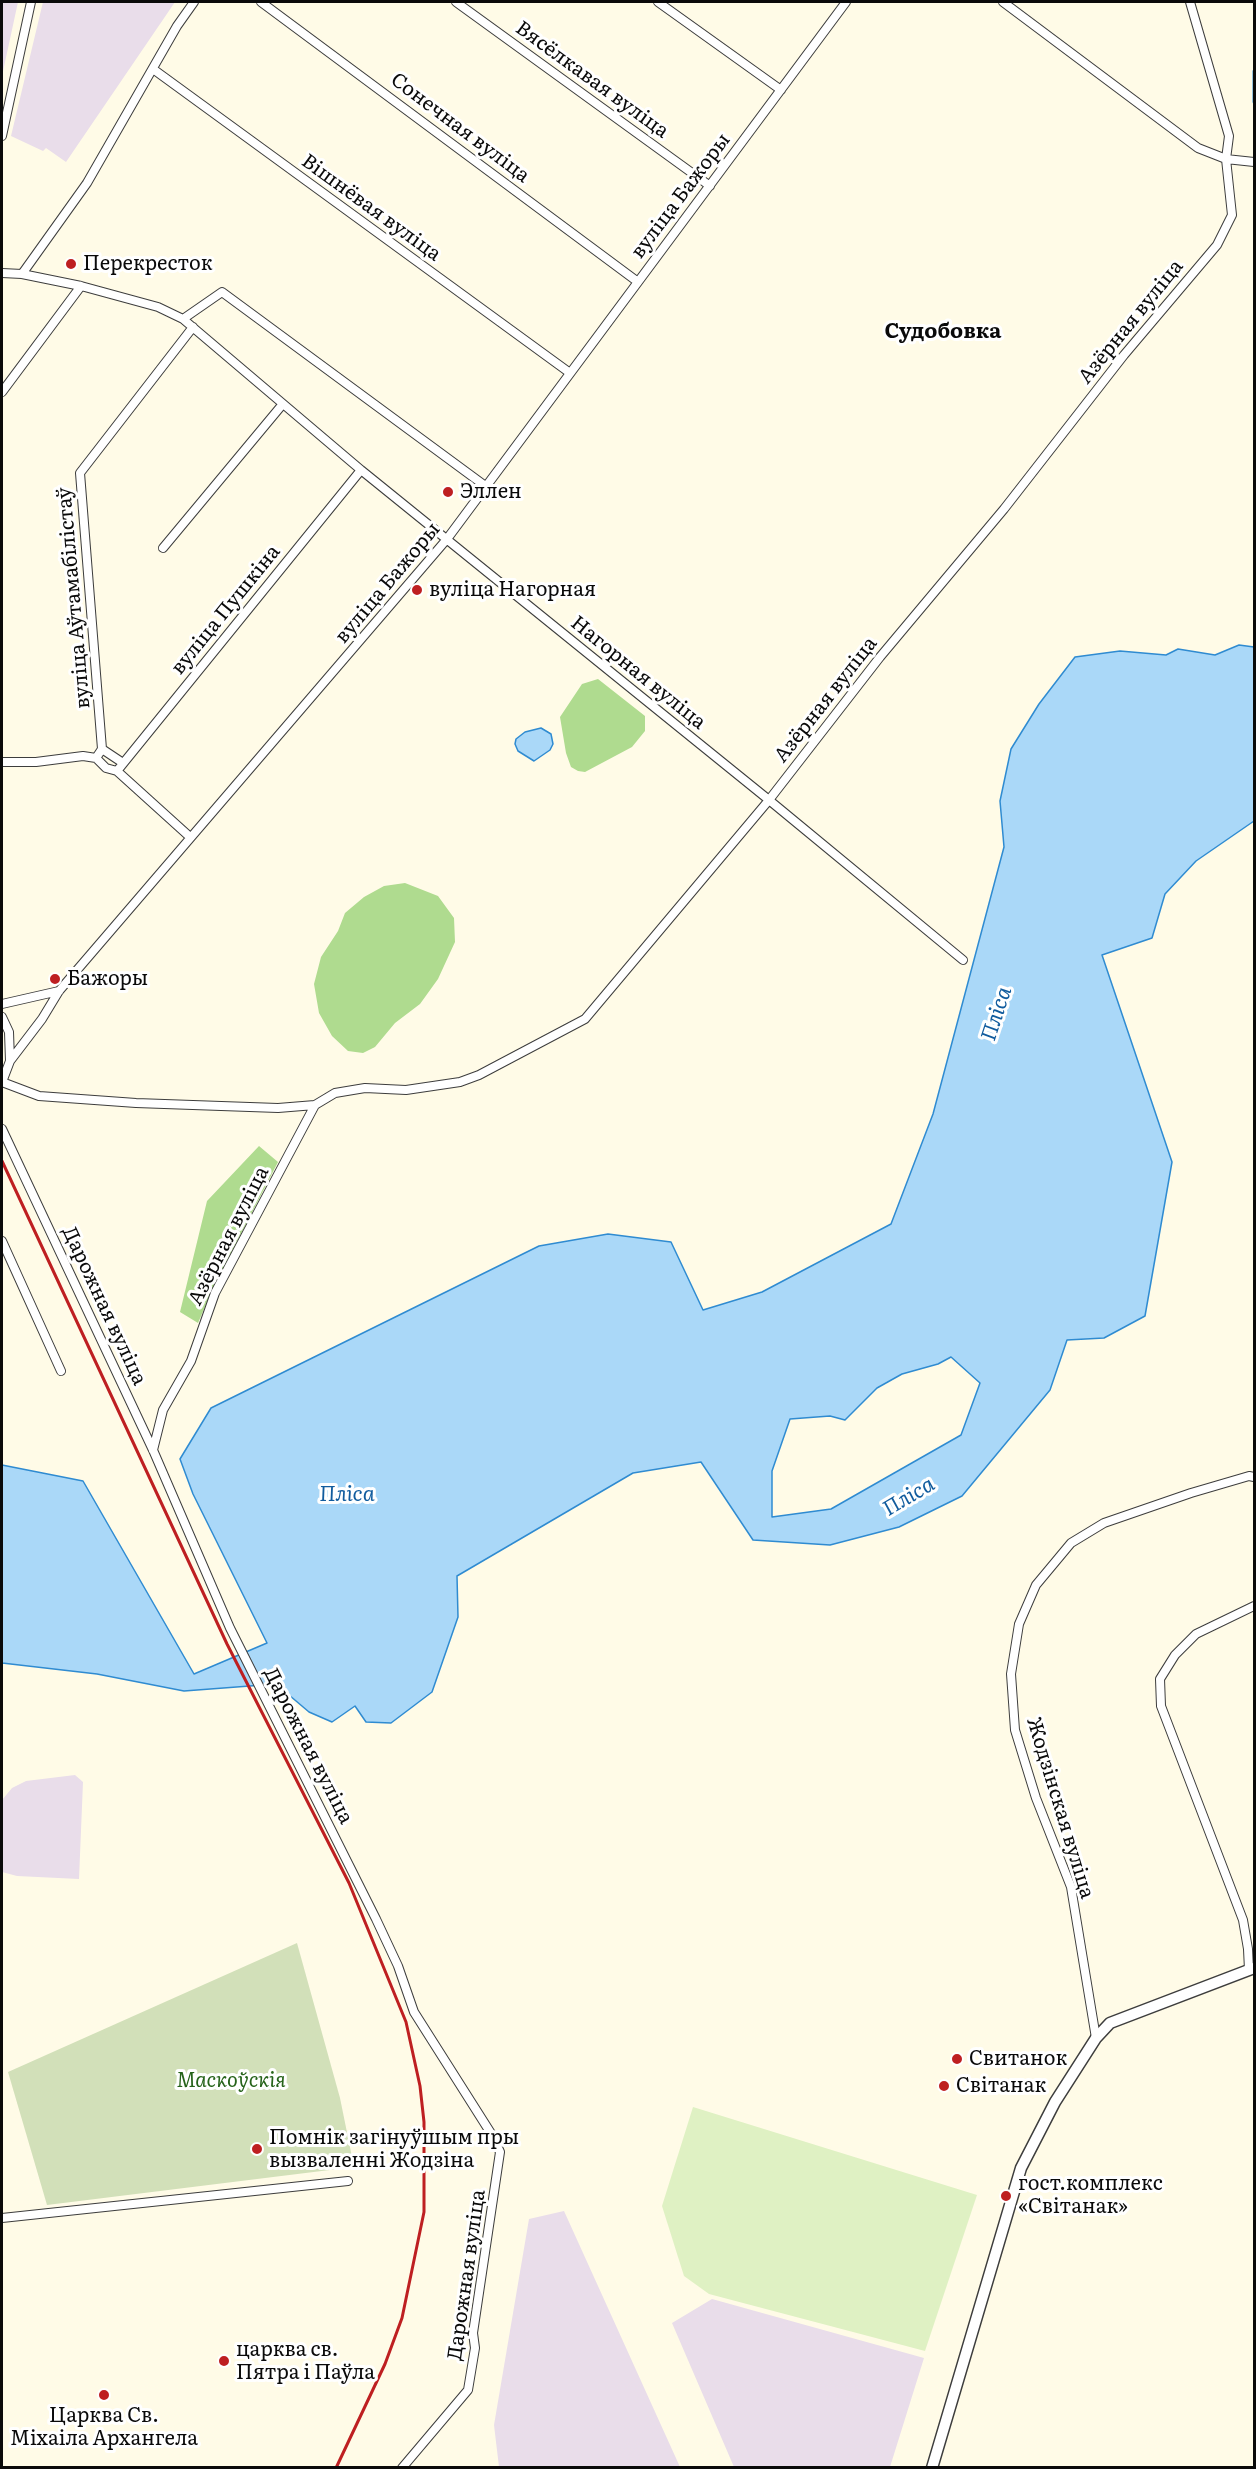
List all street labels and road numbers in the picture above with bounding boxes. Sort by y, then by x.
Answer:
street label: Вясёлкавая вуліца [511,16,673,144]
street label: Сонечная вуліца [386,68,534,188]
street label: вуліца Бажоры [626,129,736,263]
street label: Вішнёвая вуліца [297,149,445,267]
street label: Азёрная вуліца [1074,255,1188,389]
street label: вуліца Аўтамабілістаў [52,486,96,710]
street label: вуліца Бажоры [330,518,446,648]
street label: вуліца Пушкіна [166,540,286,680]
street label: Нагорная вуліца [566,611,710,735]
street label: Азёрная вуліца [769,632,883,768]
street label: Азёрная вуліца [184,1162,274,1310]
street label: Дарожная вуліца [57,1223,151,1389]
street label: Дарожная вуліца [258,1664,358,1828]
street label: Жодзінская вуліца [1021,1714,1099,1902]
street label: Дарожная вуліца [443,2188,491,2362]

